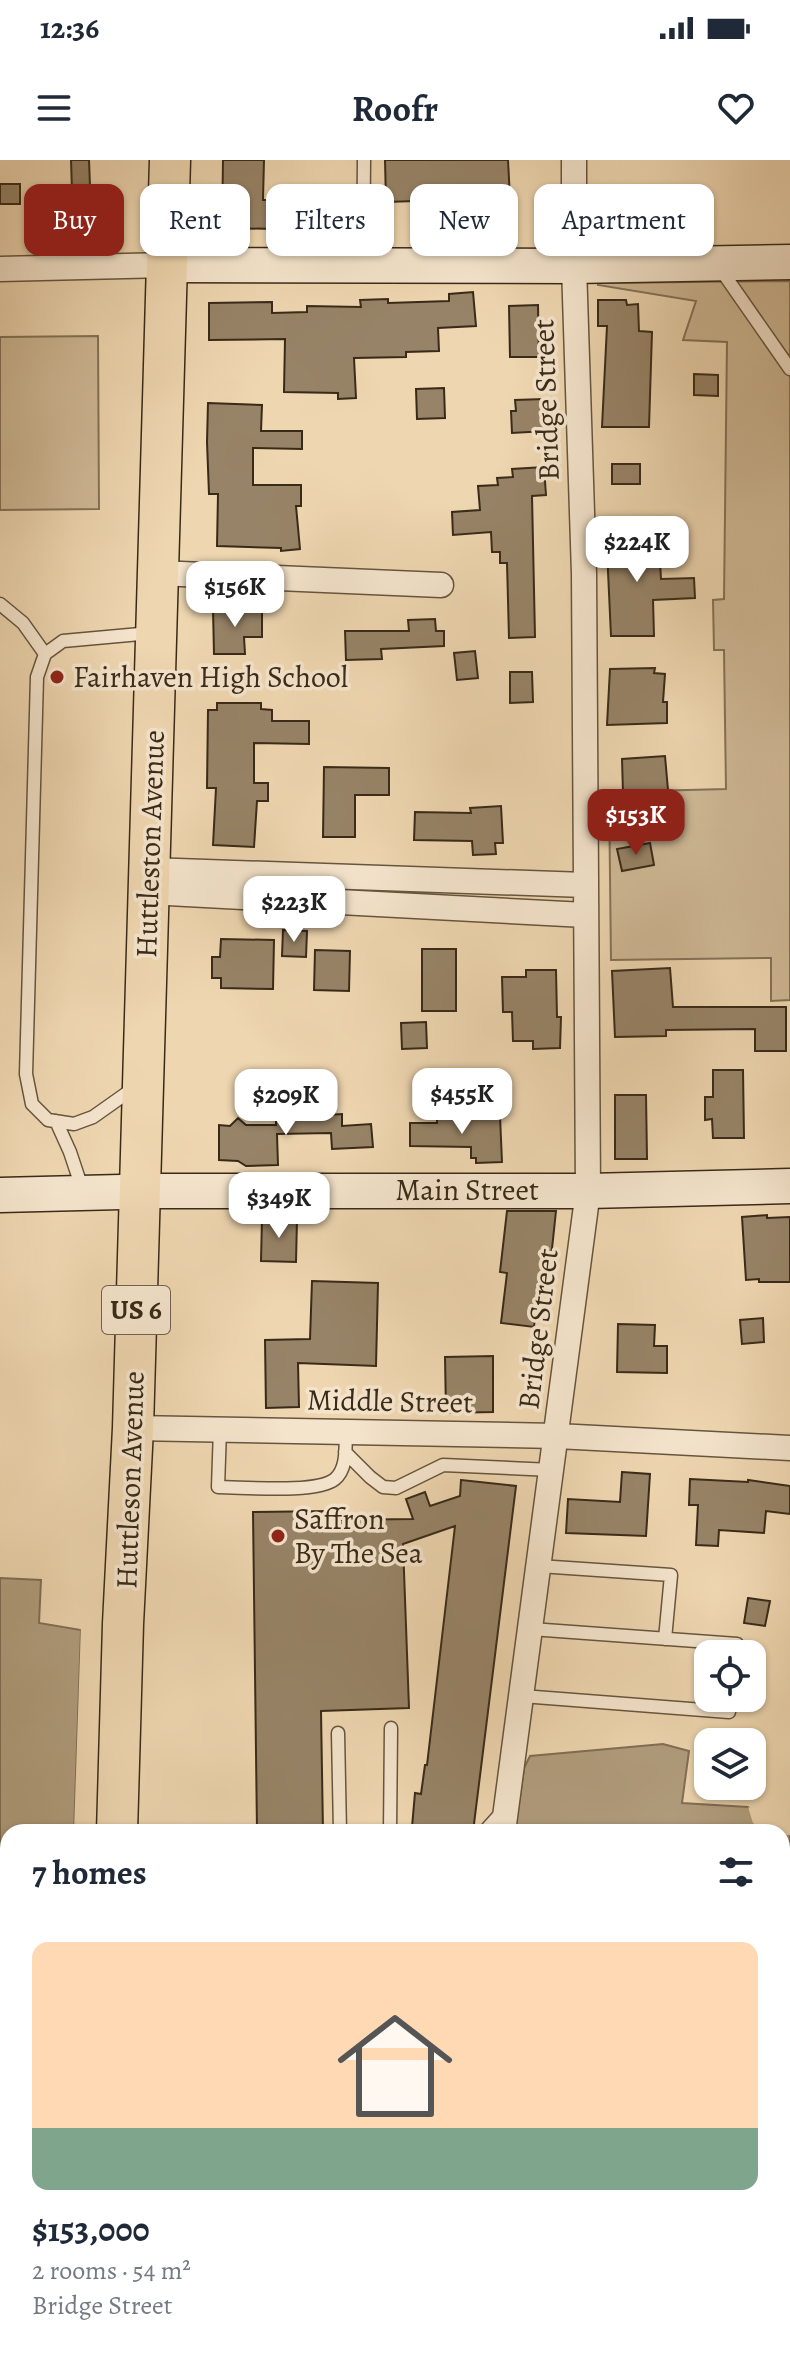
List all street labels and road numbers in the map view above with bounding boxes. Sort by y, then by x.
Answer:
street label: Bridge Street [523,318,569,482]
street label: Huttleston Avenue [126,729,174,959]
street label: Main Street [395,1170,539,1210]
street label: Bridge Street [508,1246,568,1412]
road number: US 6 [102,1286,170,1334]
street label: Huttleson Avenue [106,1370,154,1590]
street label: Middle Street [307,1380,474,1422]

